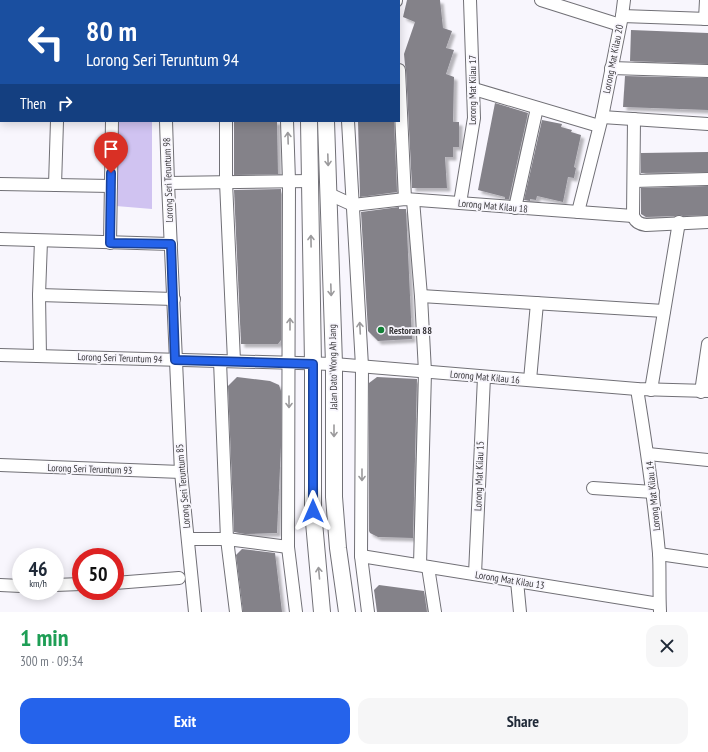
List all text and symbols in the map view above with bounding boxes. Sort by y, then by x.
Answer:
text: 80 m [86,12,137,49]
icon: left [20,16,72,68]
street label: Lorong Mat Kilau 20 [600,23,626,95]
text: Lorong Seri Teruntum 94 [86,48,239,71]
street label: Lorong Mat Kilau 17 [466,55,479,125]
icon: right [54,92,76,114]
text: Then [20,94,46,113]
pin [94,132,128,173]
one-way arrow [284,132,291,145]
street label: Lorong Seri Teruntum 98 [160,137,176,223]
icon: arrive [100,138,122,160]
one-way arrow [324,153,331,166]
street label: Lorong Mat Kilau 18 [458,196,528,216]
one-way arrow [307,235,315,248]
one-way arrow [328,283,335,296]
one-way arrow [286,318,294,331]
one-way arrow [356,322,363,335]
street label: Jalan Dato' Wong Ah Jang [326,324,340,411]
place label: Restoran 88 [389,324,432,337]
marker: Restoran 88 [376,325,386,335]
street label: Lorong Seri Teruntum 94 [77,350,163,366]
street label: Lorong Mat Kilau 16 [450,367,521,387]
one-way arrow [286,395,293,408]
one-way arrow [330,424,338,437]
street label: Lorong Mat Kilau 15 [471,441,487,511]
street label: Lorong Seri Teruntum 85 [173,443,193,529]
street label: Lorong Mat Kilau 14 [643,460,663,532]
street label: Lorong Seri Teruntum 93 [47,461,133,477]
one-way arrow [358,468,366,481]
position arrow [292,490,334,532]
speed limit sign: 50 [72,548,124,600]
text: 46 [28,556,48,582]
one-way arrow [315,567,322,580]
street label: Lorong Mat Kilau 13 [474,568,546,592]
text: km/h [29,577,47,590]
text: 1 min [20,622,68,653]
button: close [646,625,688,667]
text: 300 m · 09:34 [20,653,83,670]
button: Exit [20,698,350,744]
button: Share [358,698,688,744]

